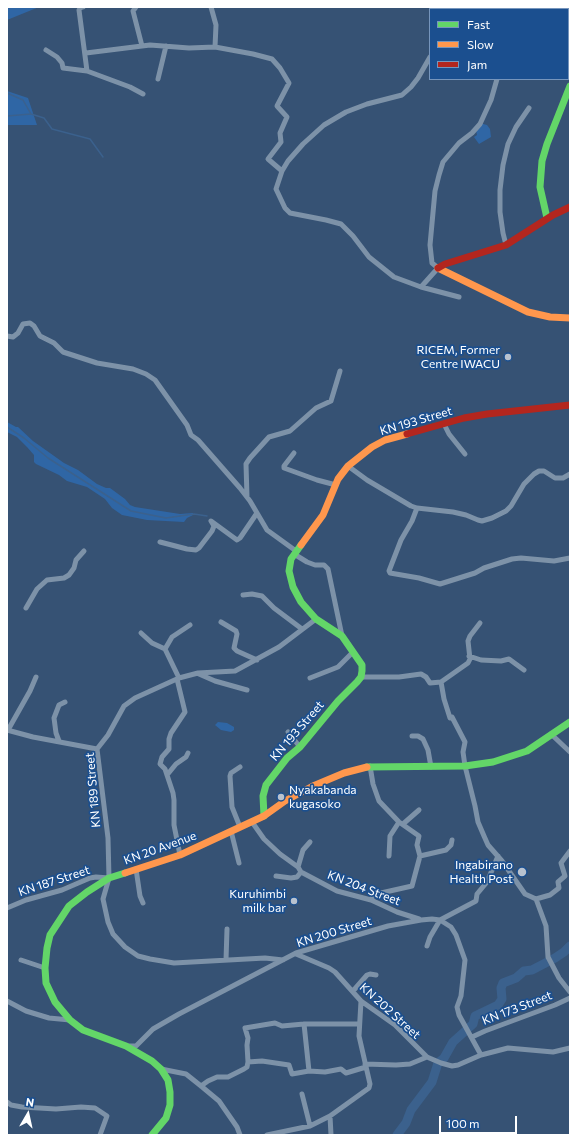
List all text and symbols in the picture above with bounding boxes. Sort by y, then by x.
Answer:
legend [429,8,569,80]
text: Fast [467,17,490,31]
text: Slow [467,37,494,51]
text: Jam [467,57,487,71]
place label: RICEM, Former Centre IWACU [417,343,500,371]
marker: RICEM, Former Centre IWACU [503,352,513,362]
street label: KN 193 Street [378,404,454,438]
street label: KN 193 Street [267,698,327,764]
street label: KN 189 Street [83,752,103,828]
place label: Nyakabanda kugasoko [289,783,357,811]
marker: Nyakabanda kugasoko [276,792,286,802]
street label: KN 20 Avenue [122,828,198,868]
place label: Ingabirano Health Post [450,858,513,886]
street label: KN 187 Street [16,863,92,899]
marker: Ingabirano Health Post [516,866,528,878]
street label: KN 204 Street [325,867,403,909]
place label: Kuruhimbi milk bar [229,887,286,915]
marker: Kuruhimbi milk bar [289,896,299,906]
street label: KN 200 Street [295,914,373,950]
street label: KN 202 Street [357,980,423,1042]
street label: KN 173 Street [480,988,554,1028]
north arrow [8,1094,48,1134]
text: N [25,1095,35,1109]
scale bar [441,1108,519,1134]
text: 100 m [446,1116,480,1130]

